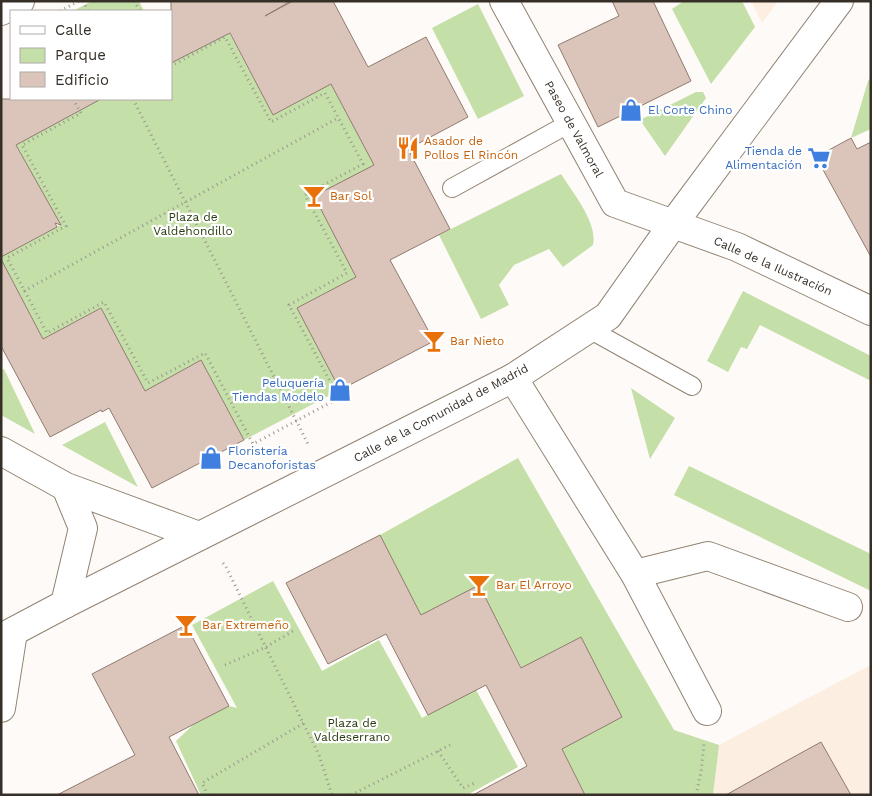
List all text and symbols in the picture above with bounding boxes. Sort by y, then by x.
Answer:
legend [10,10,172,100]
text: Calle [55,21,92,39]
text: Parque [55,46,106,64]
text: Edificio [55,71,109,89]
street label: Paseo de Valmoral [542,78,606,180]
shop icon: El Corte Chino [618,97,644,123]
place label: El Corte Chino [648,103,733,117]
place label: Asador de Pollos El Rincón [424,134,518,162]
restaurant icon: Asador de Pollos El Rincón [395,135,421,161]
place label: Tienda de Alimentación [725,144,802,172]
supermarket icon: Tienda de Alimentación [806,145,832,171]
bar icon: Bar Sol [301,183,327,209]
place label: Bar Sol [330,189,372,203]
park label: Plaza de Valdehondillo [153,210,233,238]
street label: Calle de la Ilustración [712,234,834,298]
bar icon: Bar Nieto [421,328,447,354]
place label: Bar Nieto [450,334,504,348]
street label: Calle de la Comunidad de Madrid [351,361,531,465]
place label: Peluquería Tiendas Modelo [232,376,324,404]
shop icon: Peluquería Tiendas Modelo [327,377,353,403]
place label: Floristería Decanoforistas [228,444,316,472]
shop icon: Floristería Decanoforistas [198,445,224,471]
bar icon: Bar El Arroyo [466,572,492,598]
place label: Bar El Arroyo [496,578,572,592]
bar icon: Bar Extremeño [173,612,199,638]
place label: Bar Extremeño [202,618,289,632]
park label: Plaza de Valdeserrano [314,716,390,744]

